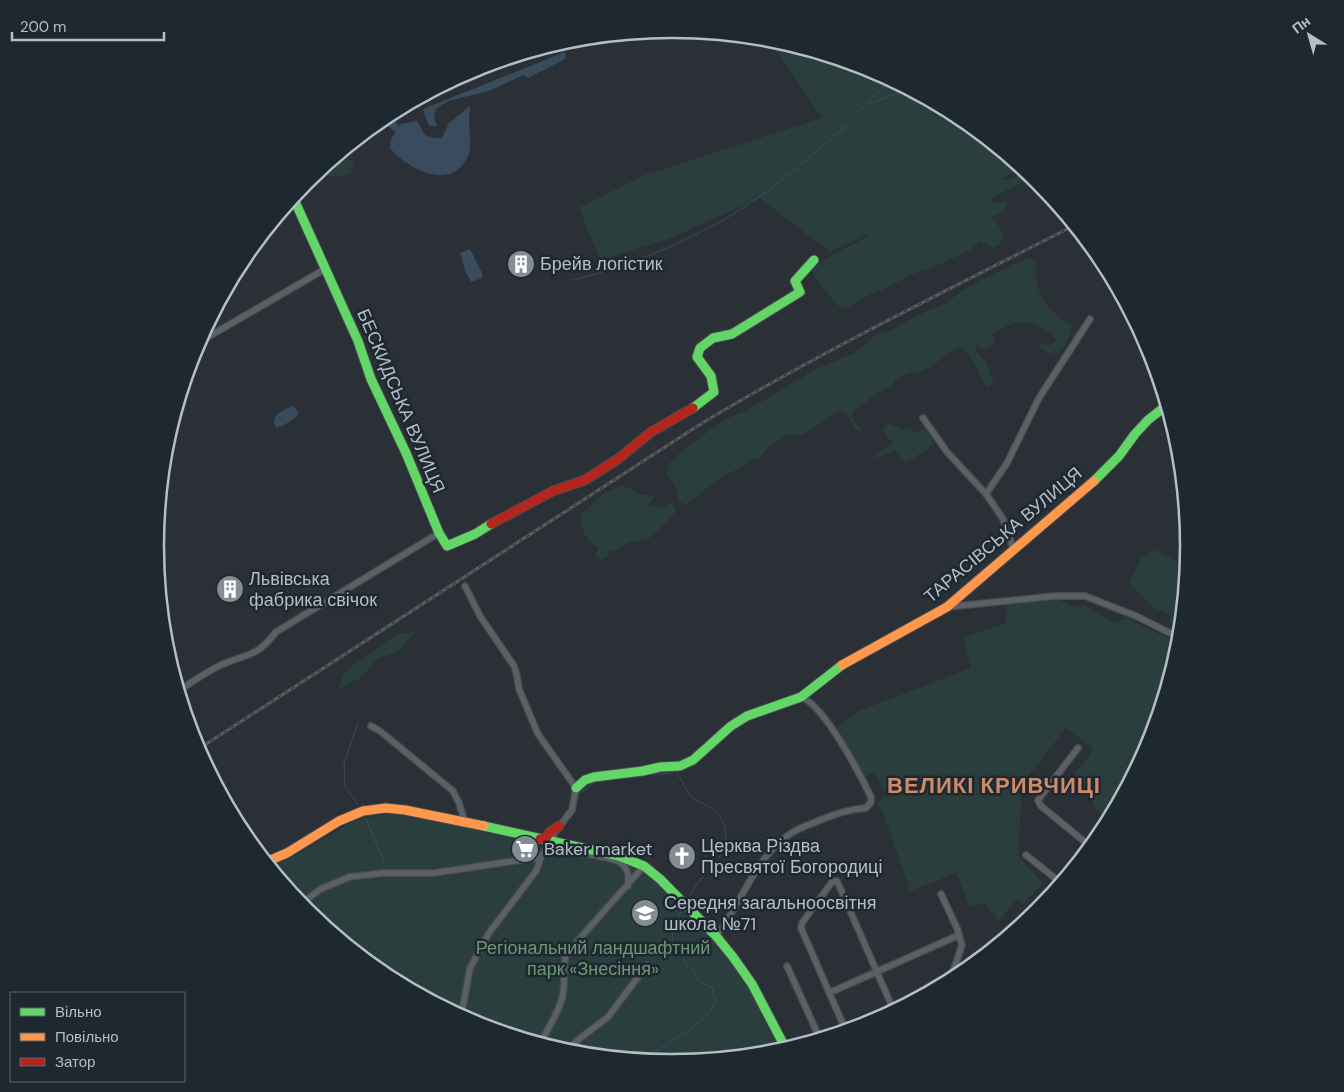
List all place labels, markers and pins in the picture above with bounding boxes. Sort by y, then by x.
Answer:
building icon: Брейв логістик [506,249,536,279]
place label: Брейв логістик [540,252,663,276]
place label: Львівська фабрика свічок [249,567,377,612]
building icon: Львівська фабрика свічок [215,574,245,604]
supermarket icon: Baker market [510,834,540,864]
place label: Церква Різдва Пресвятої Богородиці [701,834,882,879]
place label: Baker market [544,837,653,861]
church icon: Церква Різдва Пресвятої Богородиці [667,841,697,871]
place label: Середня загальноосвітня школа №71 [664,891,876,936]
school or university icon: Середня загальноосвітня школа №71 [630,898,660,928]

